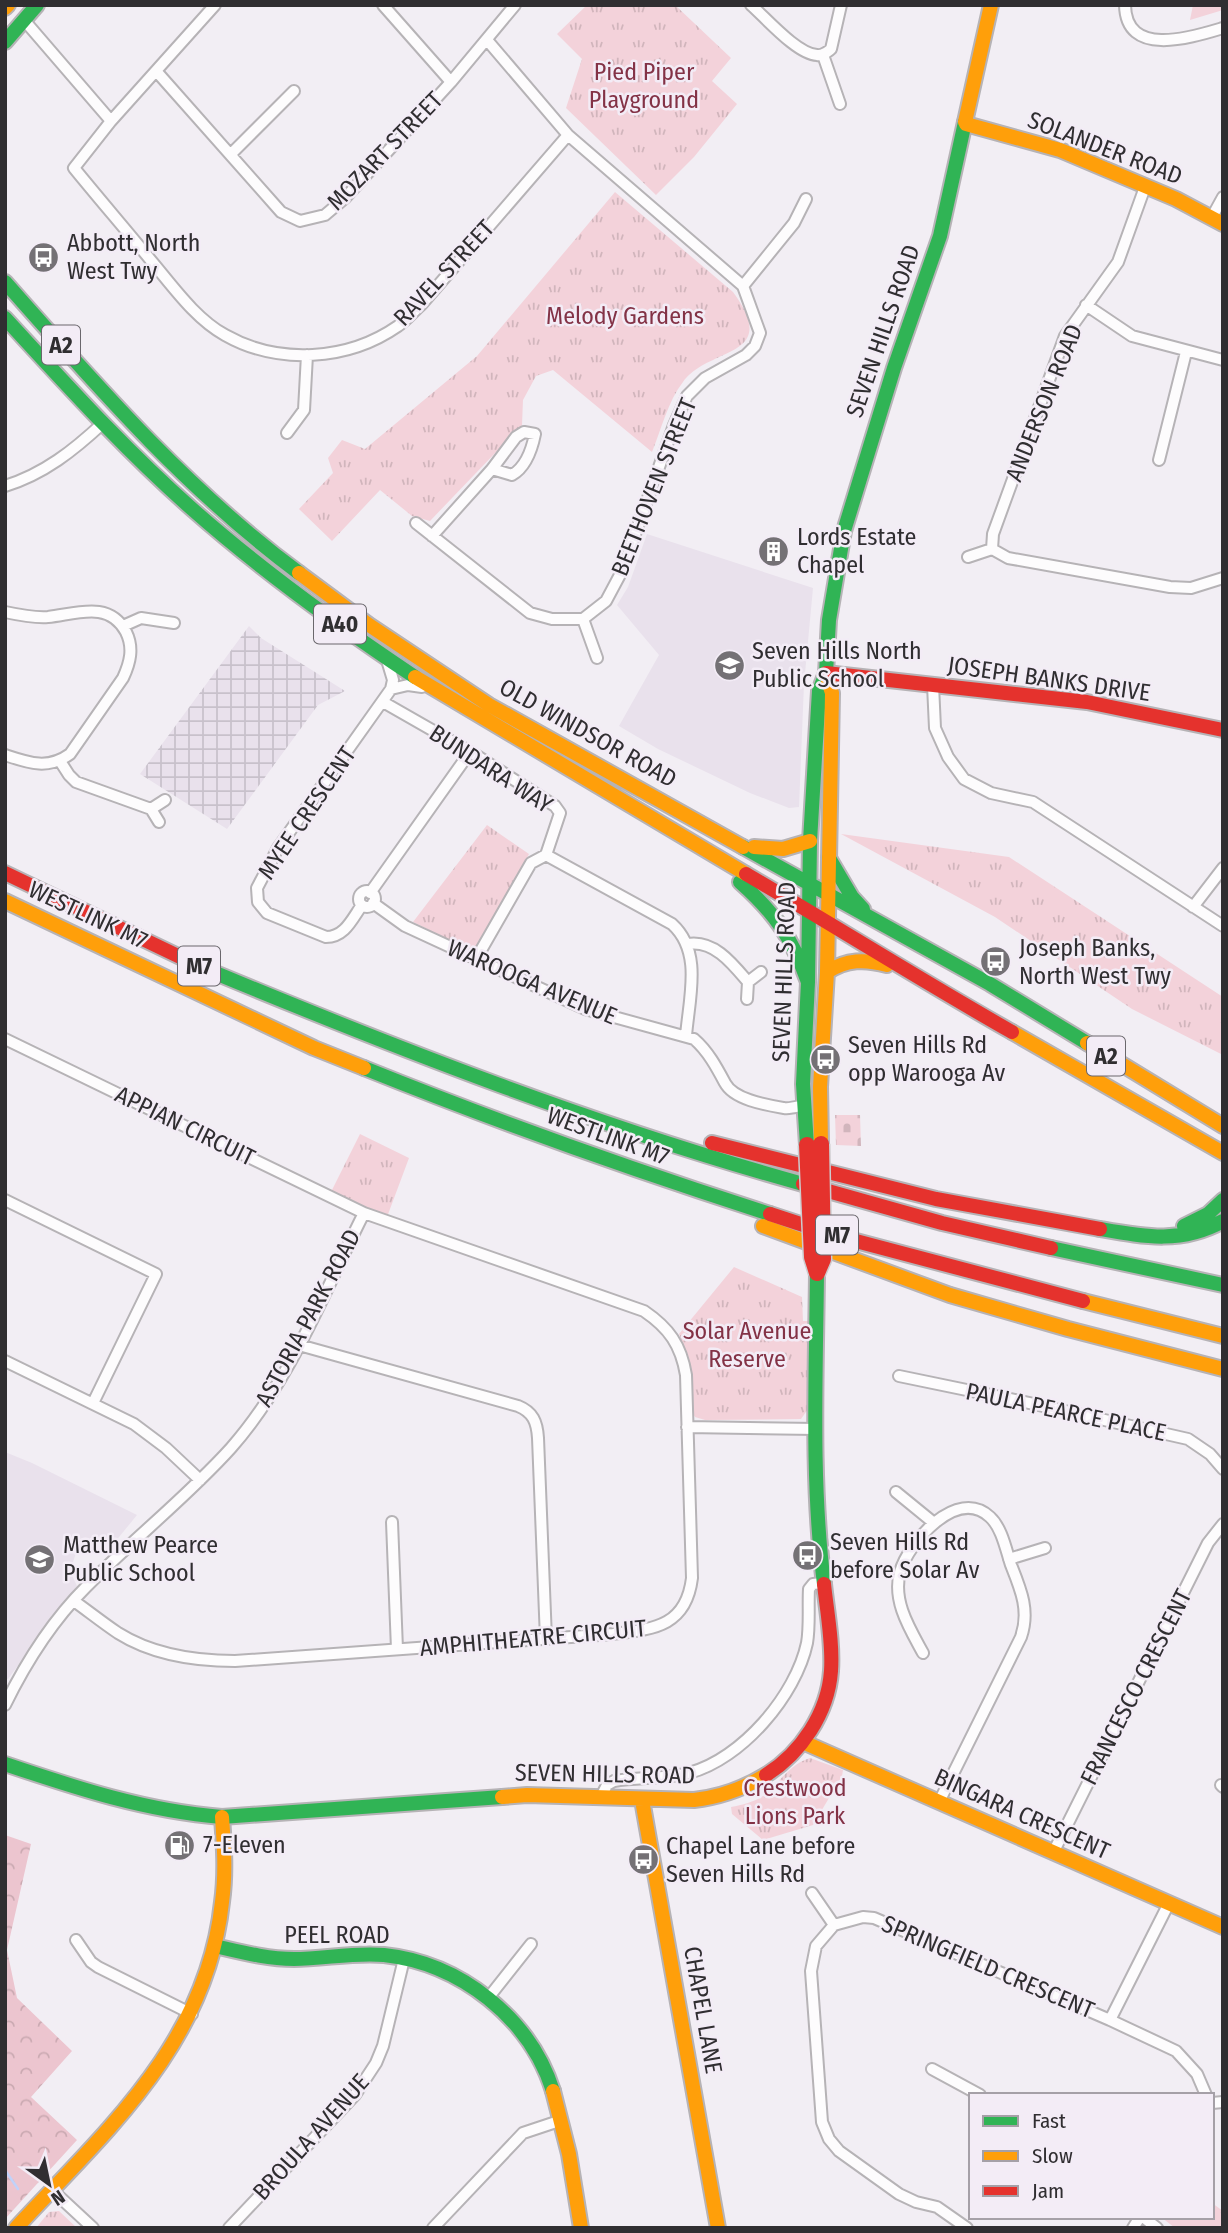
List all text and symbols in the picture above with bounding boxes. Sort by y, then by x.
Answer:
park label: Pied Piper Playground [589,58,699,114]
street label: MOZART STREET [322,86,448,216]
street label: SOLANDER ROAD [1024,106,1186,190]
street label: RAVEL STREET [388,214,500,332]
place label: Abbott, North West Twy [67,229,200,285]
bus stop icon: Abbott, North West Twy [27,240,61,274]
street label: SEVEN HILLS ROAD [840,241,926,421]
park label: Melody Gardens [546,302,704,330]
street label: ANDERSON ROAD [1000,320,1088,486]
road number: A2 [42,326,80,364]
street label: BEETHOVEN STREET [606,394,702,580]
place label: Lords Estate Chapel [797,523,916,579]
building icon: Lords Estate Chapel [757,534,791,568]
road number: A40 [314,604,366,644]
place label: Seven Hills North Public School [752,637,922,693]
school or university icon: Seven Hills North Public School [712,648,746,682]
street label: JOSEPH BANKS DRIVE [946,651,1152,707]
street label: OLD WINDSOR ROAD [495,673,681,793]
street label: BUNDARA WAY [424,719,558,819]
street label: MYEE CRESCENT [252,741,362,885]
street label: WESTLINK M7 [24,875,152,955]
street label: SEVEN HILLS ROAD [767,881,801,1063]
street label: WAROOGA AVENUE [443,934,621,1030]
place label: Joseph Banks, North West Twy [1019,934,1171,990]
bus stop icon: Joseph Banks, North West Twy [979,945,1013,979]
road number: M7 [178,946,220,986]
place label: Seven Hills Rd opp Warooga Av [848,1031,1006,1087]
road number: A2 [1087,1036,1125,1076]
bus stop icon: Seven Hills Rd opp Warooga Av [808,1042,842,1076]
street label: APPIAN CIRCUIT [111,1080,259,1172]
street label: WESTLINK M7 [543,1101,673,1171]
road number: M7 [816,1216,858,1254]
street label: ASTORIA PARK ROAD [250,1225,366,1411]
park label: Solar Avenue Reserve [683,1317,811,1373]
street label: PAULA PEARCE PLACE [963,1377,1169,1447]
place label: Seven Hills Rd before Solar Av [830,1528,980,1584]
place label: Matthew Pearce Public School [63,1531,218,1587]
bus stop icon: Seven Hills Rd before Solar Av [790,1539,824,1573]
school or university icon: Matthew Pearce Public School [23,1542,57,1576]
street label: FRANCESCO CRESCENT [1075,1585,1197,1789]
street label: AMPHITHEATRE CIRCUIT [419,1614,647,1662]
street label: SEVEN HILLS ROAD [515,1758,695,1790]
street label: BINGARA CRESCENT [930,1763,1114,1865]
park label: Crestwood Lions Park [743,1774,847,1830]
fuel station icon: 7-Eleven [163,1828,197,1862]
place label: 7-Eleven [203,1831,286,1859]
place label: Chapel Lane before Seven Hills Rd [666,1832,855,1888]
bus stop icon: Chapel Lane before Seven Hills Rd [626,1843,660,1877]
street label: SPRINGFIELD CRESCENT [878,1910,1098,2024]
street label: PEEL ROAD [284,1921,390,1949]
street label: CHAPEL LANE [678,1944,728,2076]
street label: BROULA AVENUE [247,2068,375,2206]
legend [969,2093,1214,2219]
text: Fast [1032,2108,1066,2134]
text: Slow [1032,2143,1073,2169]
north arrow [14,2149,84,2219]
text: Jam [1032,2178,1064,2204]
text: N [47,2185,69,2211]

